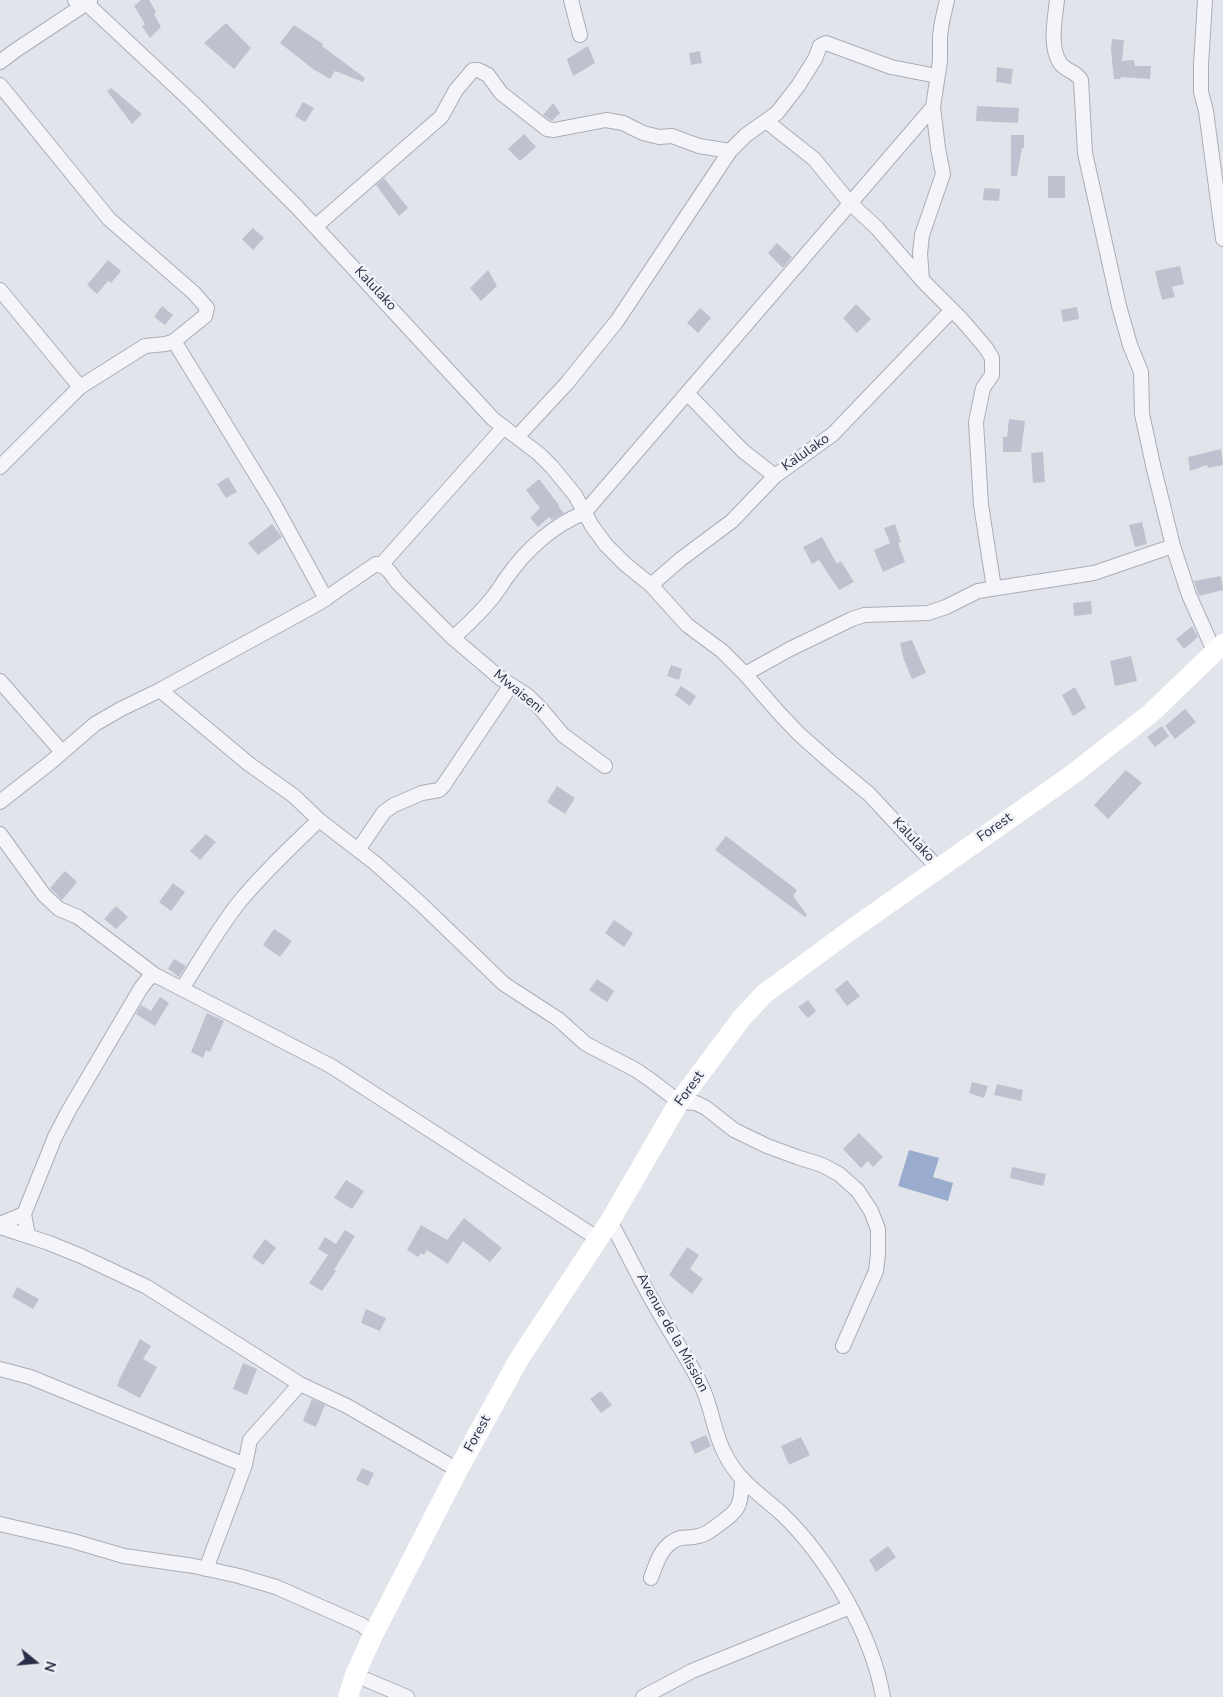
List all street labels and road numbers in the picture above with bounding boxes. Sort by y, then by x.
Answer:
street label: Kalulako [350,263,400,315]
street label: Kalulako [779,431,833,475]
street label: Mwaiseni [490,667,546,717]
street label: Forest [974,810,1016,846]
street label: Kalulako [888,814,938,866]
street label: Forest [672,1068,708,1110]
street label: Avenue de la Mission [632,1271,712,1395]
street label: Forest [461,1413,495,1455]

